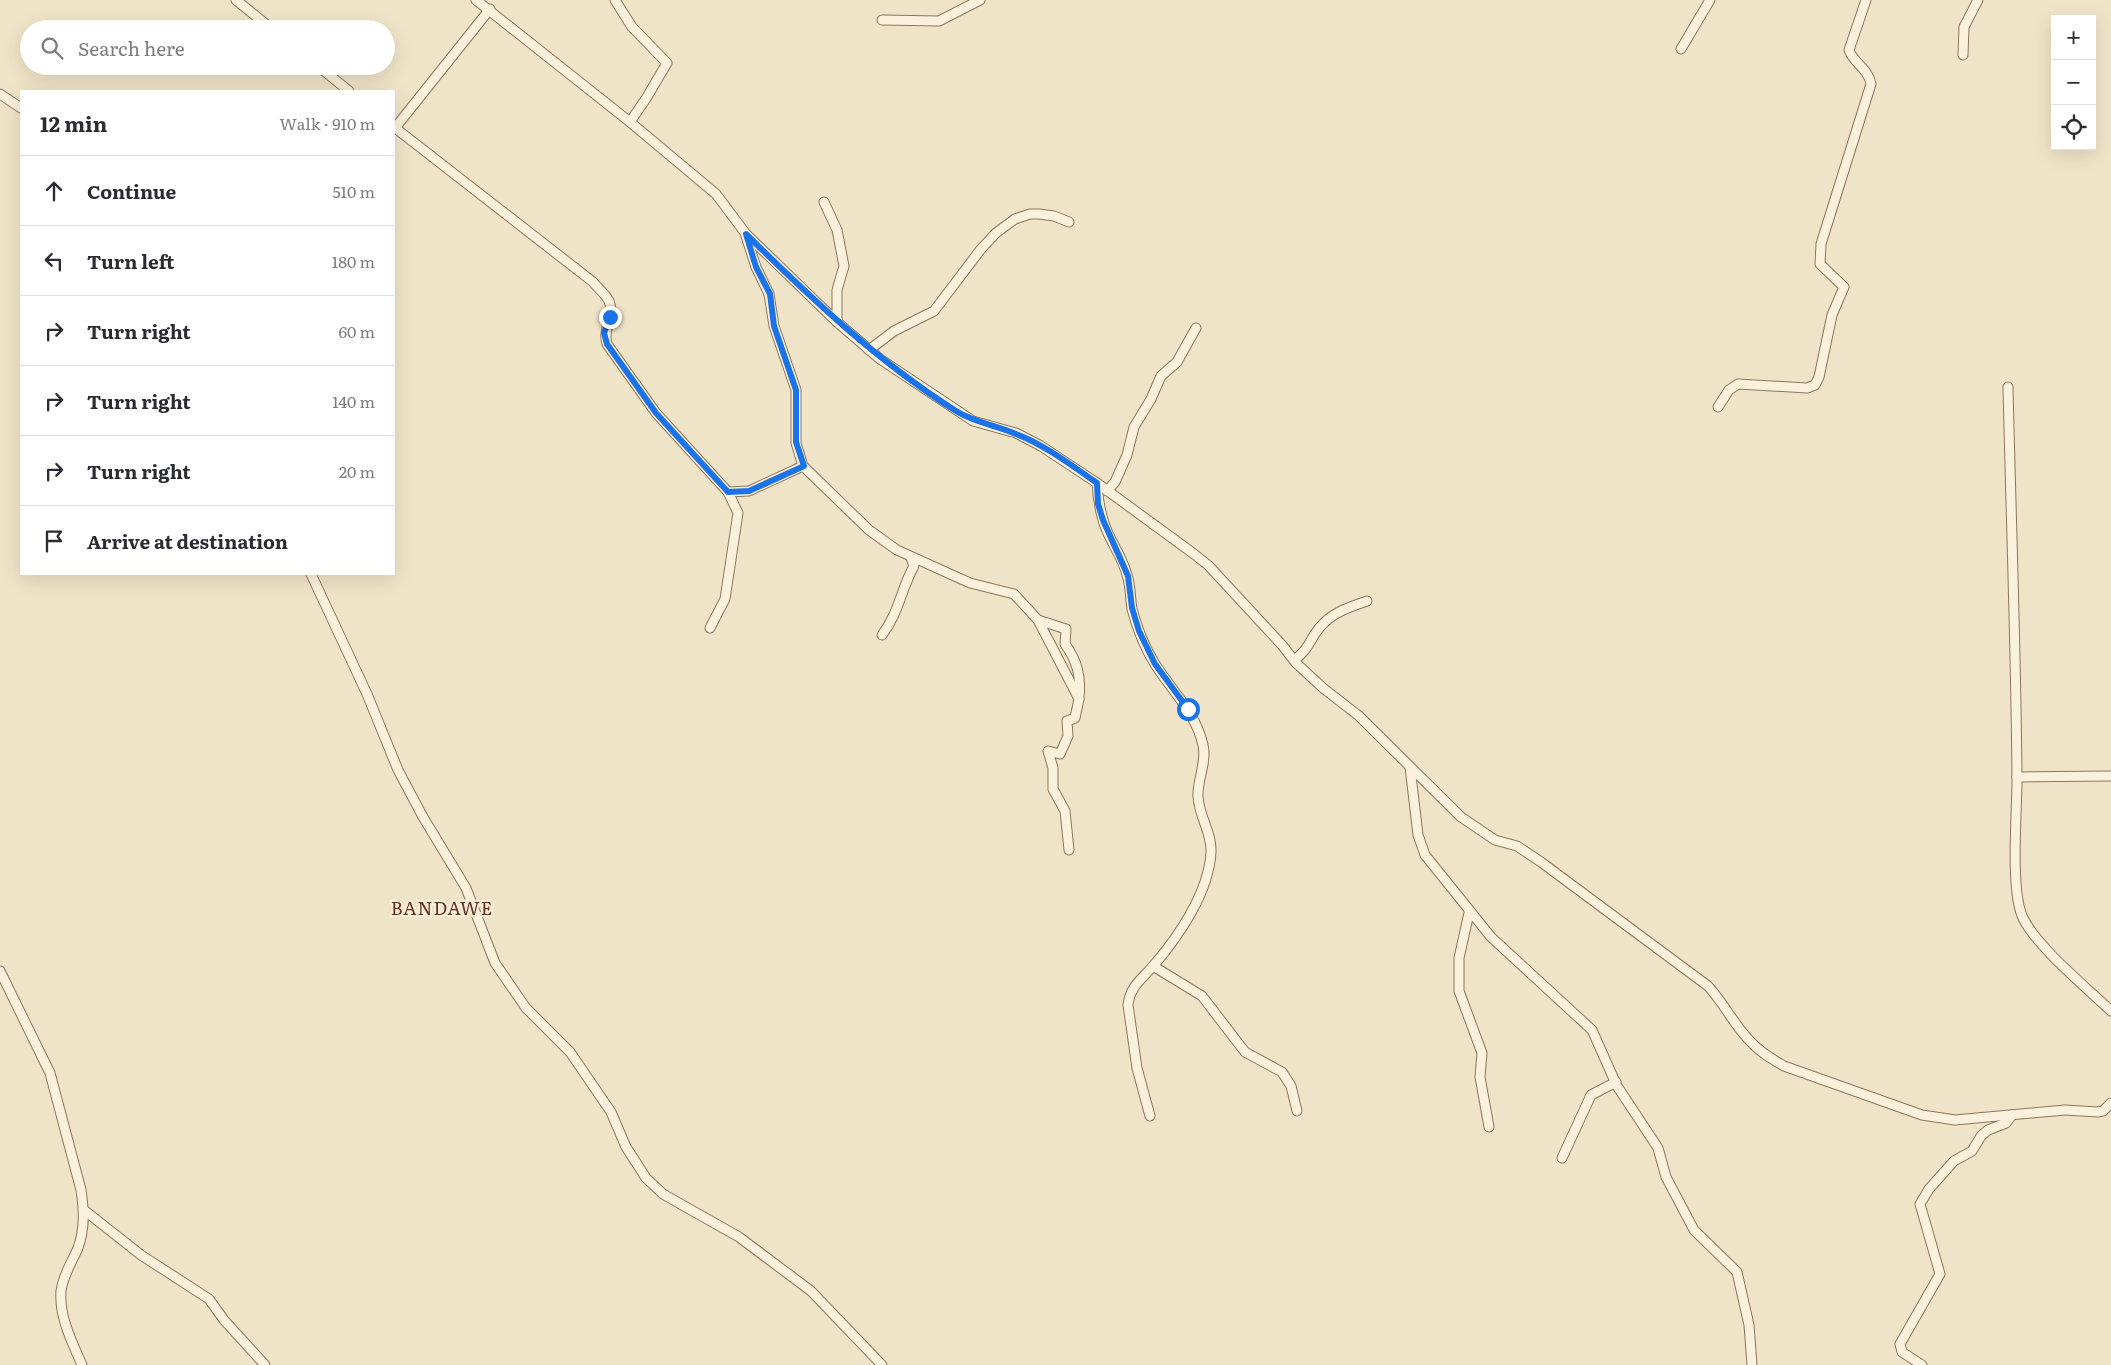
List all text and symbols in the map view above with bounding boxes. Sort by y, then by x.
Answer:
map controls [2051,15,2096,150]
button: + [2051,15,2096,60]
search box [20,20,395,75]
icon: search [38,34,66,62]
text: Search here [78,34,185,62]
button: − [2051,60,2096,105]
button: locate [2051,105,2096,150]
text: 12 min [40,107,107,138]
text: Walk · 910 m [279,111,375,135]
icon: ahead [40,177,68,205]
text: Continue [87,177,176,205]
text: 510 m [332,179,375,203]
icon: left [40,247,68,275]
text: Turn left [87,247,174,275]
text: 180 m [332,249,375,273]
route end [599,306,622,329]
icon: right [40,317,68,345]
text: Turn right [87,317,191,345]
text: 60 m [338,319,375,343]
icon: right [40,387,68,415]
text: Turn right [87,387,191,415]
text: 140 m [332,389,375,413]
icon: right [40,457,68,485]
text: Turn right [87,457,191,485]
text: 20 m [339,459,375,483]
icon: arrive [40,527,68,555]
text: Arrive at destination [87,527,288,555]
route start [1177,698,1200,721]
district label: BANDAWE [391,894,493,921]

